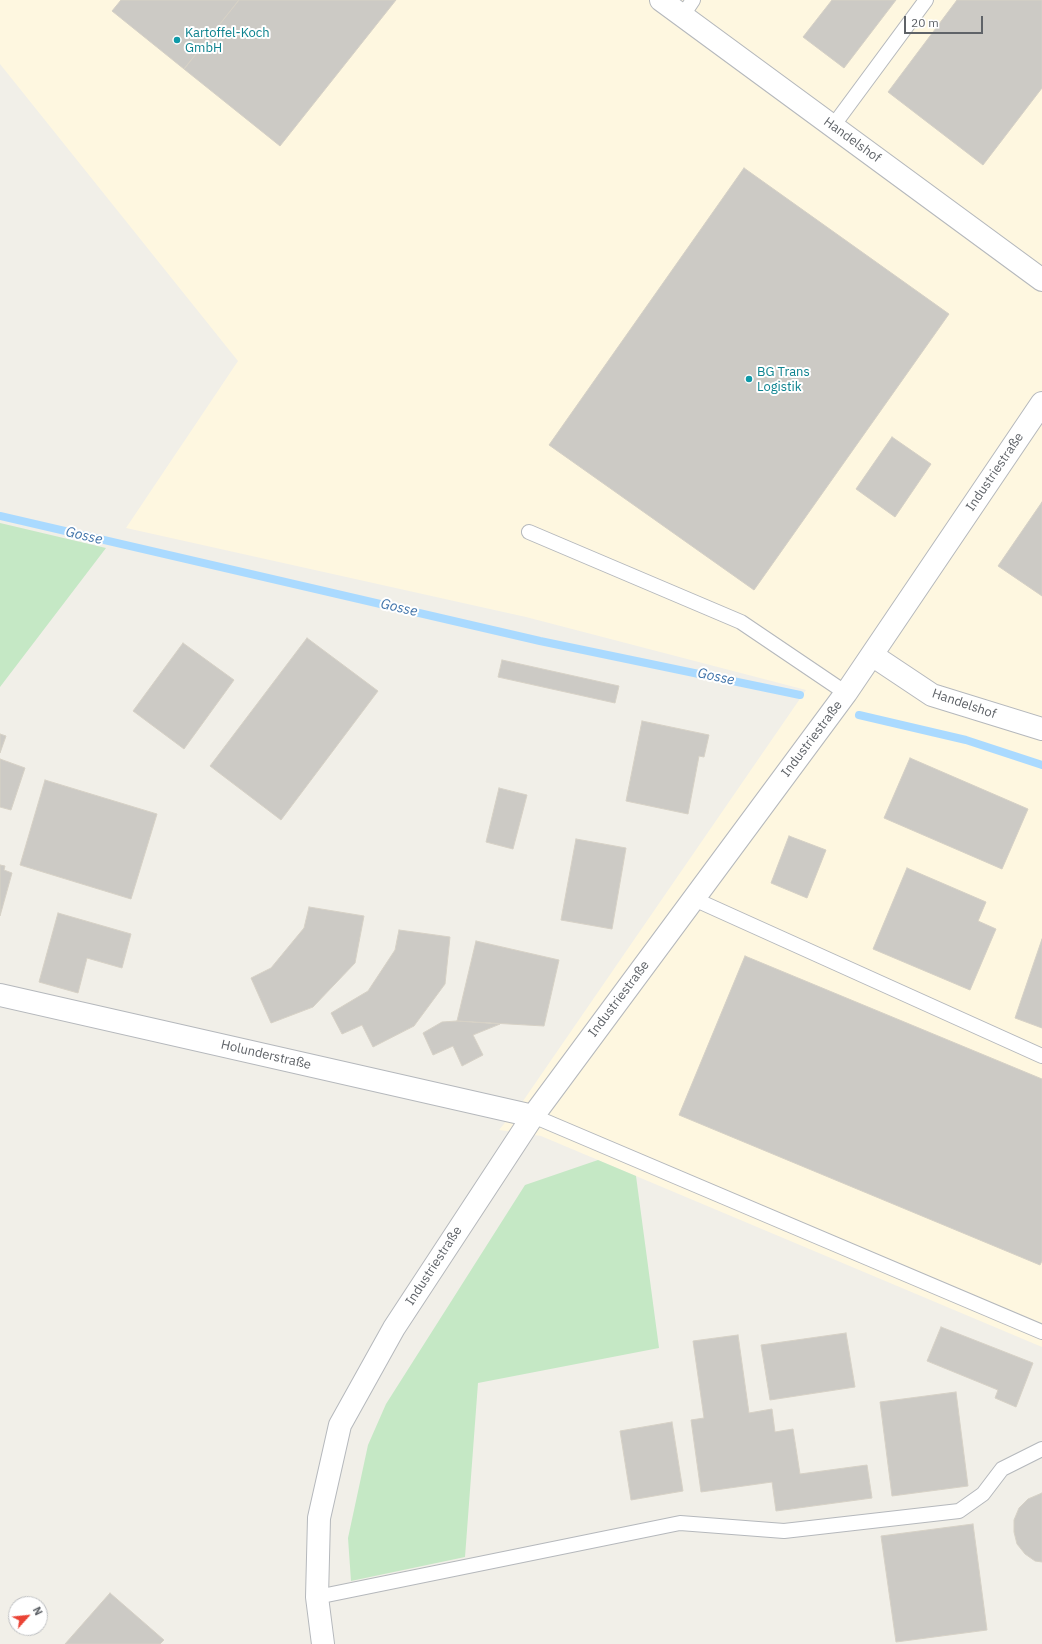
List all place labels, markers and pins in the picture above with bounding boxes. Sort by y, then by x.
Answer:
place label: Kartoffel-Koch GmbH [185,25,270,56]
marker: Kartoffel-Koch GmbH [172,35,182,45]
place label: BG Trans Logistik [757,364,810,395]
marker: BG Trans Logistik [744,374,754,384]

